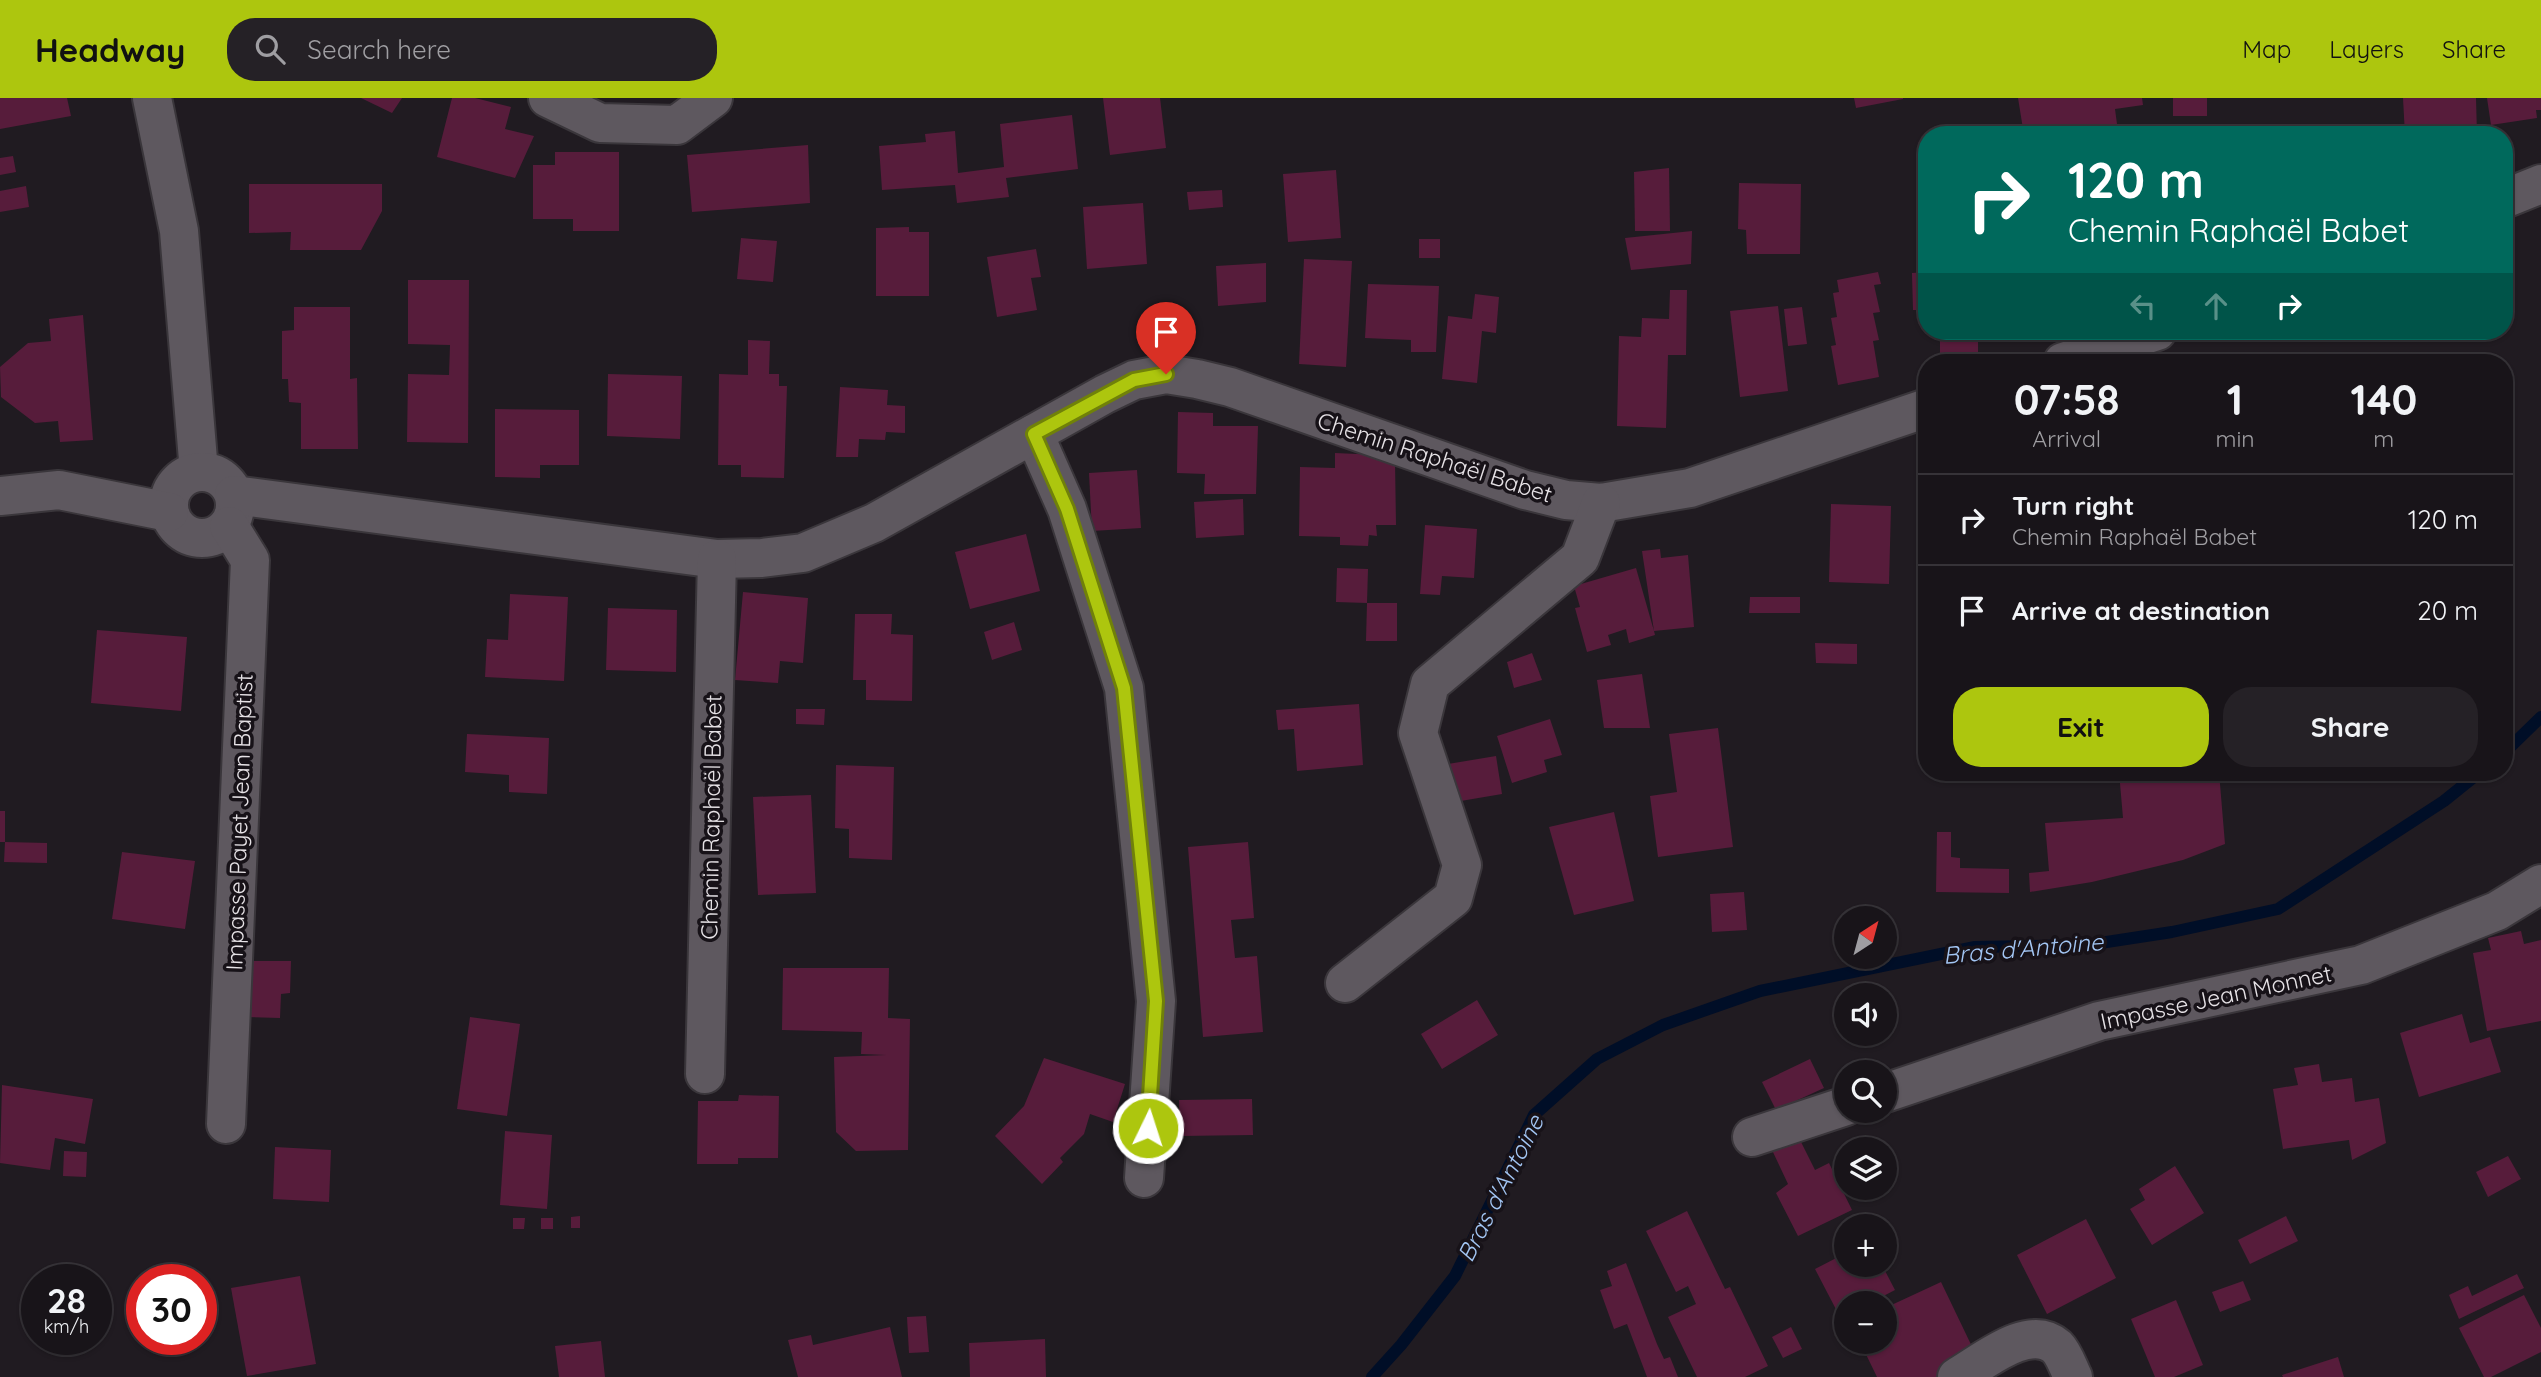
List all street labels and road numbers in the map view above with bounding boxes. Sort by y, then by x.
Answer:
street label: Chemin Raphaël Babet [1314,405,1556,509]
street label: Impasse Payet Jean Baptist [219,673,259,971]
street label: Chemin Raphaël Babet [694,694,728,940]
street label: Impasse Jean Monnet [2098,958,2334,1036]

